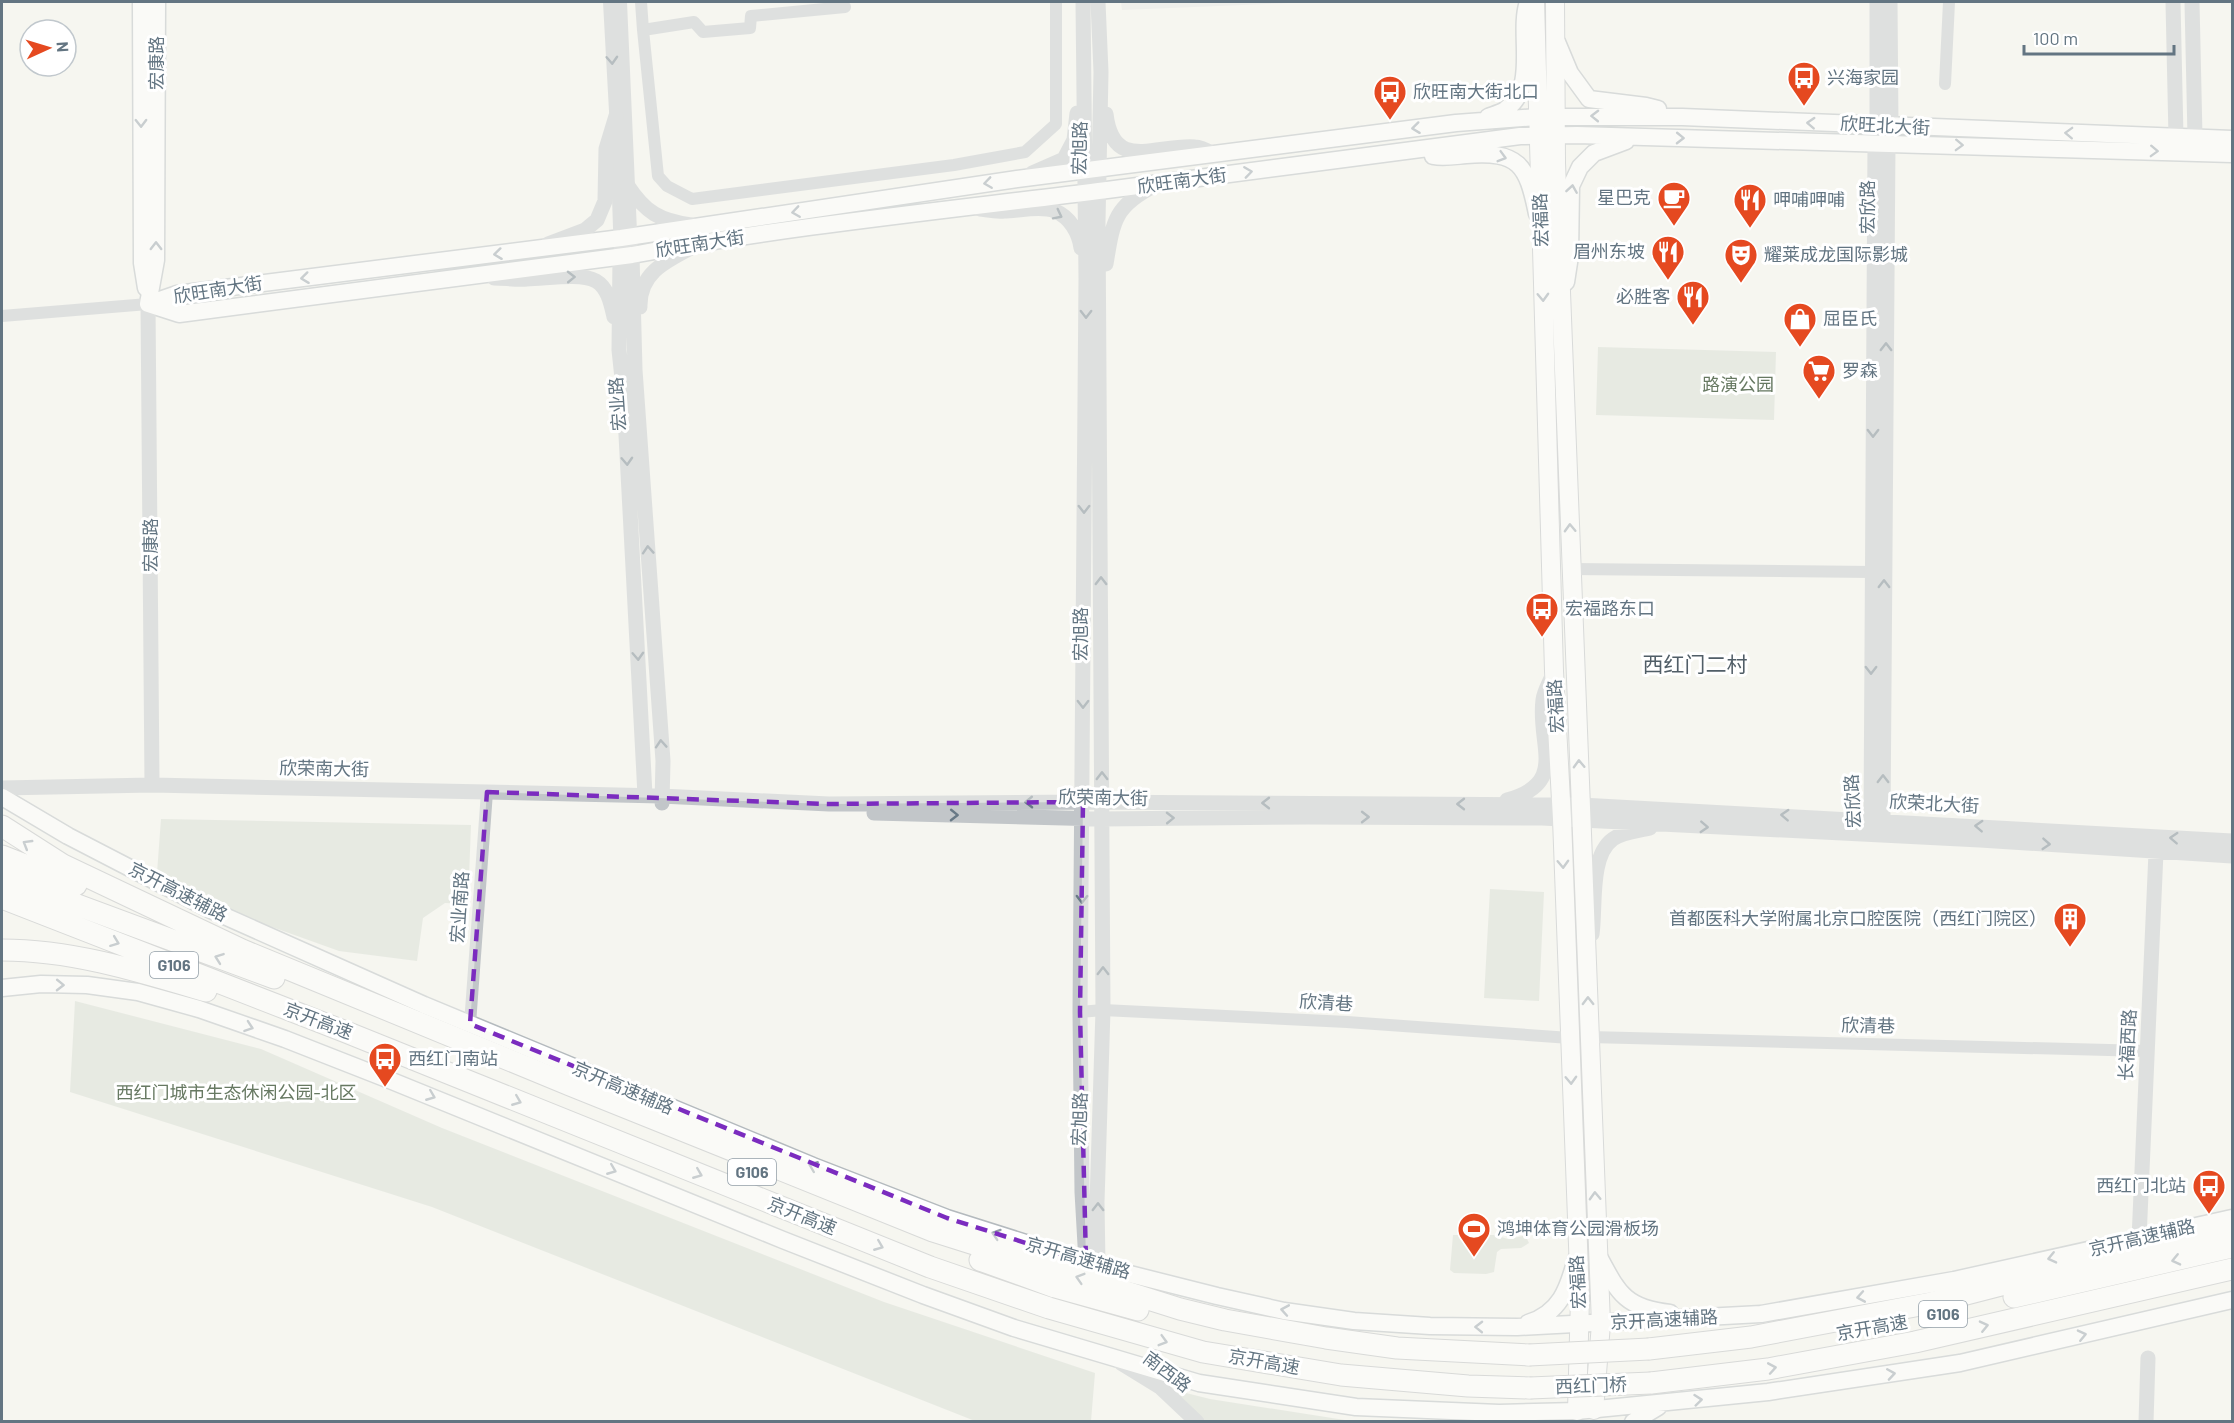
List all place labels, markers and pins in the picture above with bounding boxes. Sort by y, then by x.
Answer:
bus stop icon: 兴海家园 [1786,60,1822,107]
place label: 兴海家园 [1827,66,1899,88]
bus stop icon: 欣旺南大街北口 [1372,74,1408,121]
place label: 欣旺南大街北口 [1413,80,1539,102]
cafe icon: 星巴克 [1656,180,1692,227]
restaurant icon: 呷哺呷哺 [1732,182,1768,229]
place label: 星巴克 [1597,186,1651,208]
place label: 呷哺呷哺 [1773,188,1845,210]
restaurant icon: 眉州东坡 [1650,234,1686,281]
theatre icon: 耀莱成龙国际影城 [1723,237,1759,284]
place label: 眉州东坡 [1573,240,1645,262]
place label: 耀莱成龙国际影城 [1764,243,1908,265]
restaurant icon: 必胜客 [1675,279,1711,326]
place label: 必胜客 [1616,285,1670,307]
shop icon: 屈臣氏 [1782,301,1818,348]
place label: 屈臣氏 [1823,307,1877,329]
supermarket icon: 罗森 [1801,353,1837,400]
place label: 罗森 [1842,359,1878,381]
bus stop icon: 宏福路东口 [1524,591,1560,638]
place label: 宏福路东口 [1565,597,1655,619]
building icon: 首都医科大学附属北京口腔医院（西红门院区） [2052,901,2088,948]
place label: 首都医科大学附属北京口腔医院（西红门院区） [1669,907,2047,929]
bus stop icon: 西红门南站 [367,1041,403,1088]
place label: 西红门南站 [408,1047,498,1069]
bus stop icon: 西红门北站 [2191,1168,2227,1215]
place label: 西红门北站 [2096,1174,2186,1196]
sports icon: 鸿坤体育公园滑板场 [1456,1211,1492,1258]
place label: 鸿坤体育公园滑板场 [1497,1217,1659,1239]

